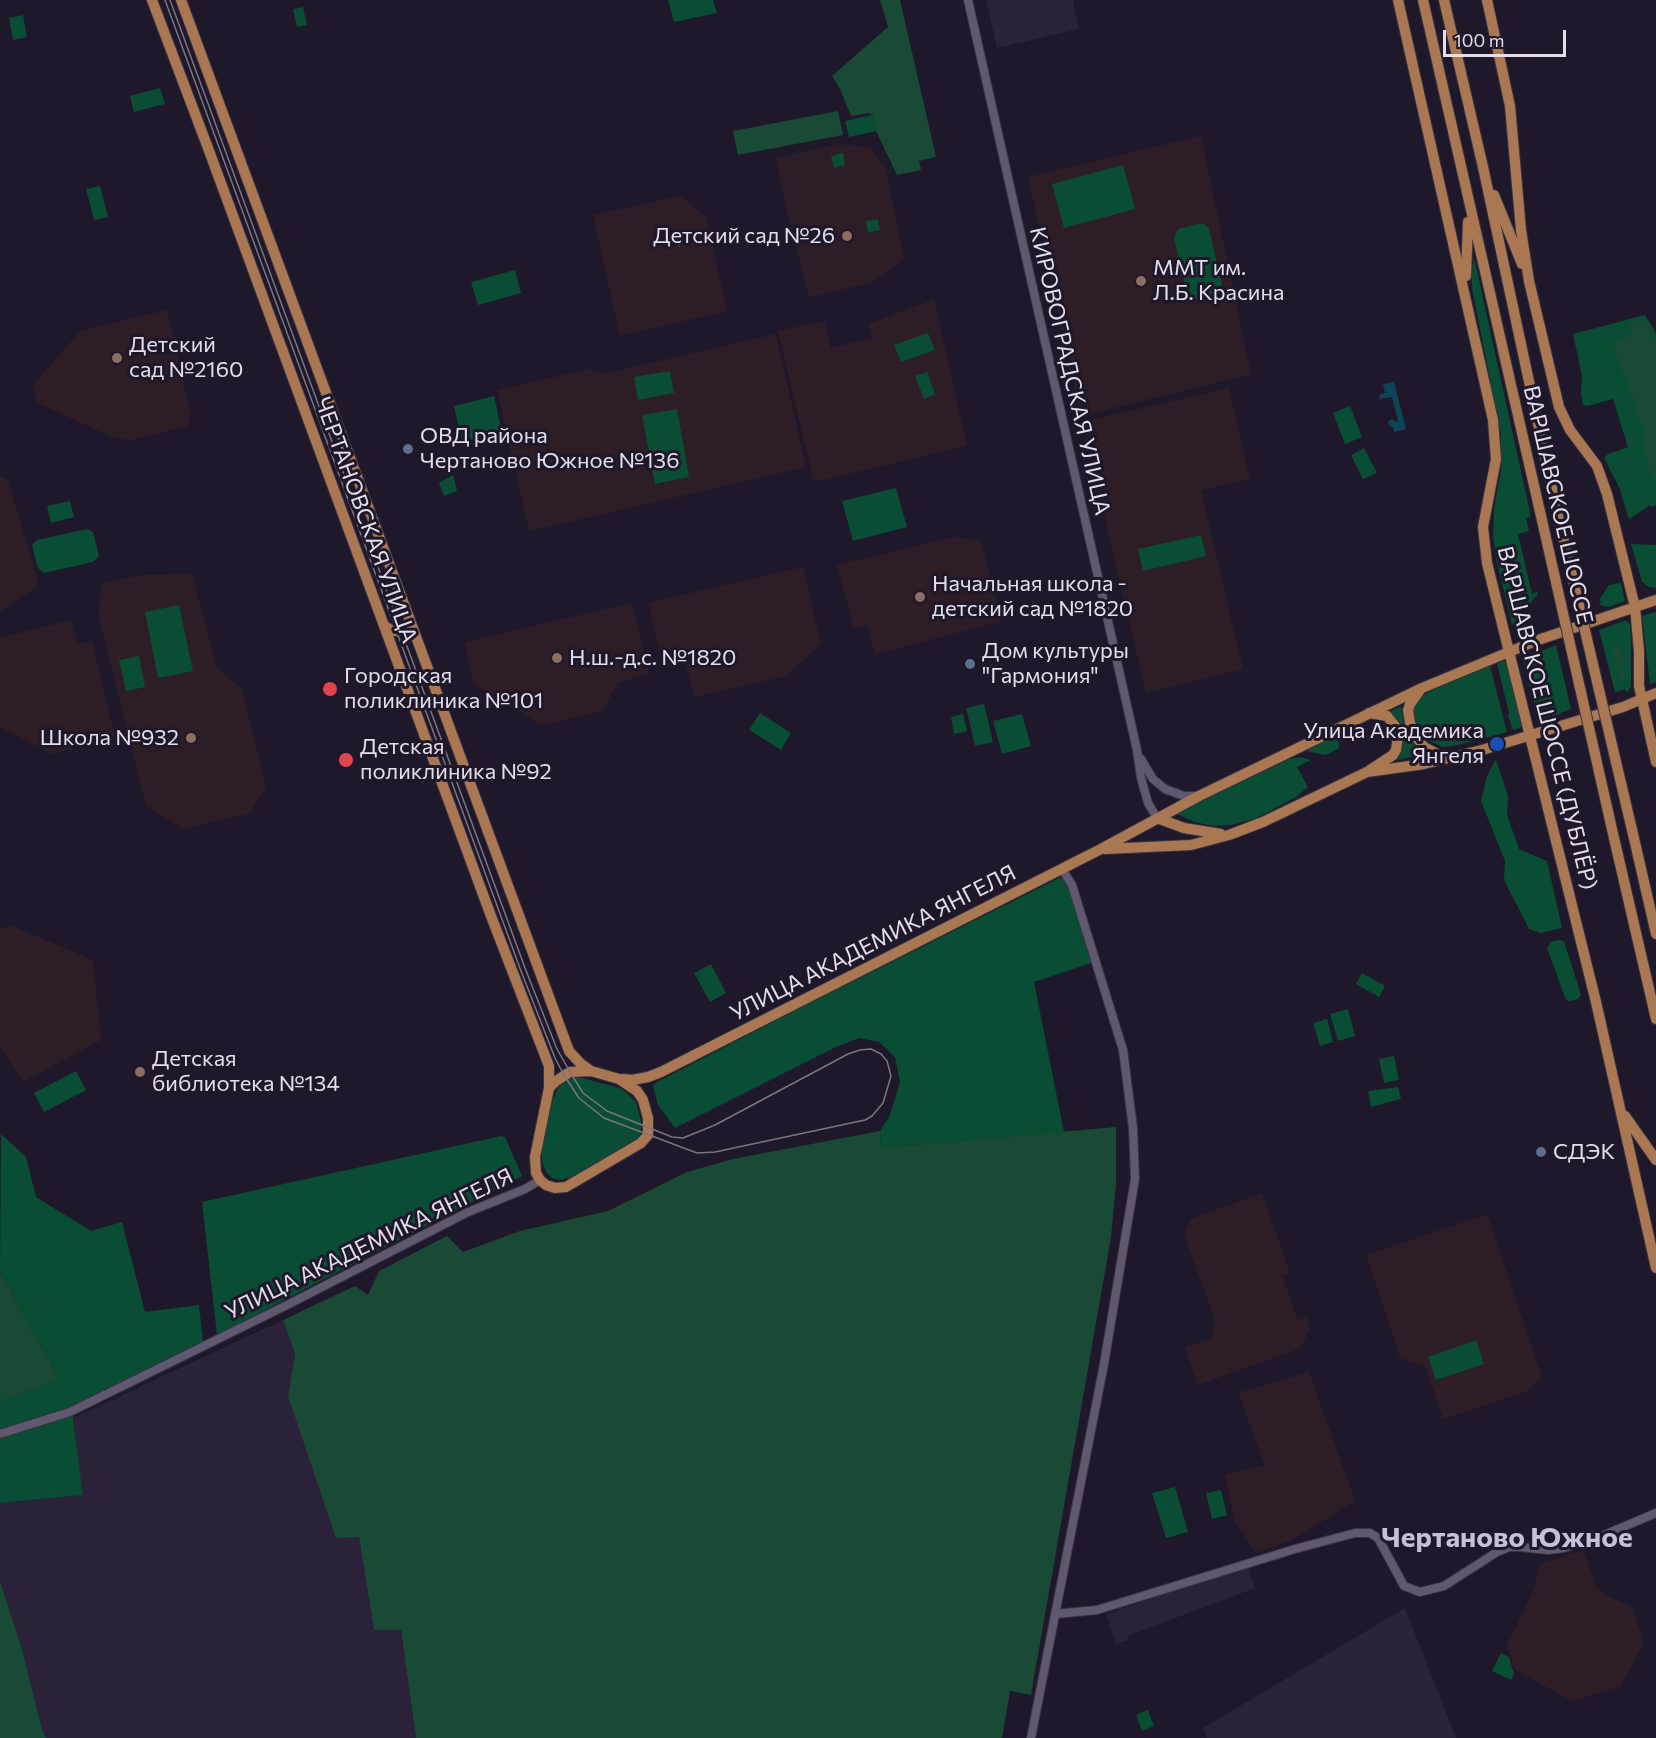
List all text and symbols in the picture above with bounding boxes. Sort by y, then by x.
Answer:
scale bar [1446,18,1569,56]
text: 100 m [1454,29,1504,51]
place label: Детский сад №26 [653,223,835,249]
street label: КИРОВОГРАДСКАЯ УЛИЦА [1024,224,1116,518]
marker: Детский сад №26 [840,229,854,243]
place label: ММТ им. Л.Б. Красина [1153,255,1284,306]
marker: ММТ им. Л.Б. Красина [1134,274,1148,288]
place label: Детский сад №2160 [129,332,243,384]
marker: Детский сад №2160 [110,351,124,365]
street label: ВАРШАВСКОЕ ШОССЕ [1518,383,1598,627]
street label: ЧЕРТАНОВСКАЯ УЛИЦА [309,393,423,647]
place label: ОВД района Чертаново Южное №136 [420,423,679,475]
marker: ОВД района Чертаново Южное №136 [401,442,415,456]
street label: ВАРШАВСКОЕ ШОССЕ (ДУБЛЁР) [1491,543,1603,893]
place label: Начальная школа - детский сад №1820 [932,571,1133,622]
marker: Начальная школа - детский сад №1820 [913,590,927,604]
place label: Дом культуры "Гармония" [982,638,1129,690]
place label: Н.ш.-д.с. №1820 [569,645,736,671]
marker: Н.ш.-д.с. №1820 [550,651,564,665]
marker: Дом культуры "Гармония" [963,657,977,671]
place label: Городская поликлиника №101 [344,663,543,714]
marker: Городская поликлиника №101 [321,680,339,698]
place label: Улица Академика Янгеля [1303,718,1484,770]
place label: Школа №932 [40,725,179,751]
marker: Школа №932 [184,731,198,745]
place label: Детская поликлиника №92 [360,734,552,786]
marker: Улица Академика Янгеля [1488,735,1506,753]
marker: Детская поликлиника №92 [337,751,355,769]
street label: УЛИЦА АКАДЕМИКА ЯНГЕЛЯ [726,859,1020,1027]
place label: Детская библиотека №134 [152,1046,340,1098]
marker: Детская библиотека №134 [133,1065,147,1079]
place label: СДЭК [1553,1139,1615,1165]
marker: СДЭК [1534,1145,1548,1159]
street label: УЛИЦА АКАДЕМИКА ЯНГЕЛЯ [221,1163,517,1325]
district label: Чертаново Южное [1381,1521,1633,1555]

